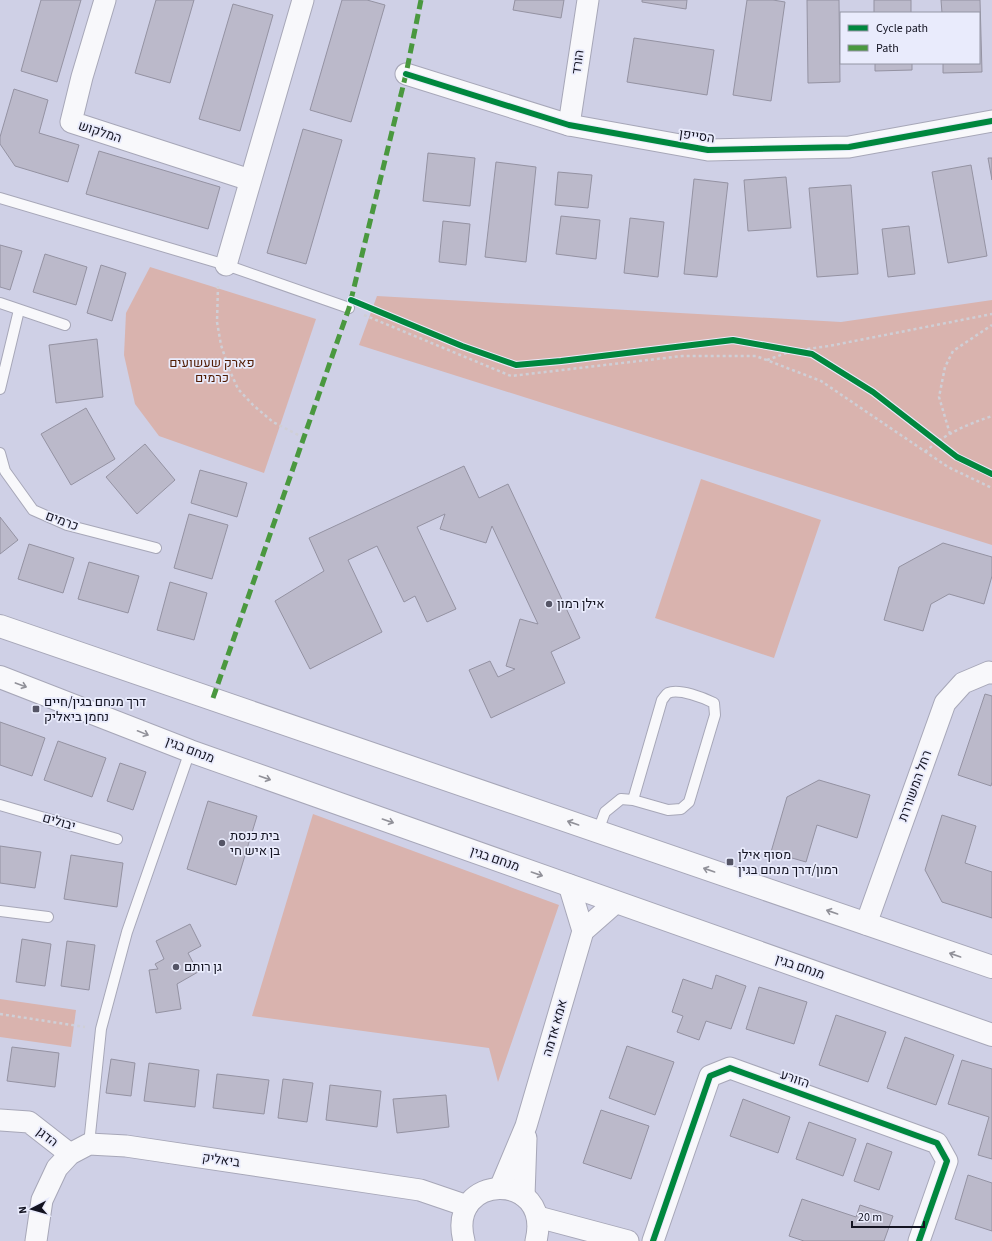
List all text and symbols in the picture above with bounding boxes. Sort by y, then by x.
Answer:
legend [840,12,980,64]
text: Cycle path [876,20,928,37]
text: Path [876,40,899,57]
street label: הורד [567,49,589,75]
street label: המלקוש [76,117,124,147]
street label: הסייפן [678,125,716,147]
park label: פארק שעשועים כרמים [169,354,255,387]
street label: כרמים [43,507,81,535]
place label: אילן רמון [557,595,604,613]
marker: אילן רמון [544,599,554,609]
one-way arrow [14,682,27,689]
place label: דרך מנחם בגין/חיים נחמן ביאליק [44,693,146,726]
marker: דרך מנחם בגין/חיים נחמן ביאליק [31,704,41,714]
one-way arrow [137,729,149,737]
street label: מנחם בגין [163,732,217,768]
street label: רחל המשוררת [894,748,936,824]
one-way arrow [259,774,271,782]
street label: יבולים [40,809,78,835]
one-way arrow [381,818,394,825]
one-way arrow [568,818,580,826]
place label: בית כנסת בן איש חי [230,827,280,860]
marker: בית כנסת בן איש חי [217,838,227,848]
street label: מנחם בגין [468,842,522,876]
place label: מסוף אילן רמון/דרך מנחם בגין [738,846,838,879]
marker: מסוף אילן רמון/דרך מנחם בגין [725,857,735,867]
one-way arrow [704,865,716,873]
one-way arrow [530,870,542,878]
one-way arrow [826,908,839,915]
street label: מנחם בגין [773,950,827,984]
one-way arrow [950,950,962,958]
place label: גן רותם [184,958,222,976]
marker: גן רותם [171,962,181,972]
street label: אמא אדמה [538,997,572,1059]
street label: הזורע [778,1065,812,1093]
street label: הדגן [32,1123,62,1151]
street label: ביאליק [201,1148,241,1172]
north arrow [12,1189,52,1229]
scale bar [852,1203,924,1229]
text: N [15,1206,30,1214]
text: 20 m [858,1209,882,1226]

